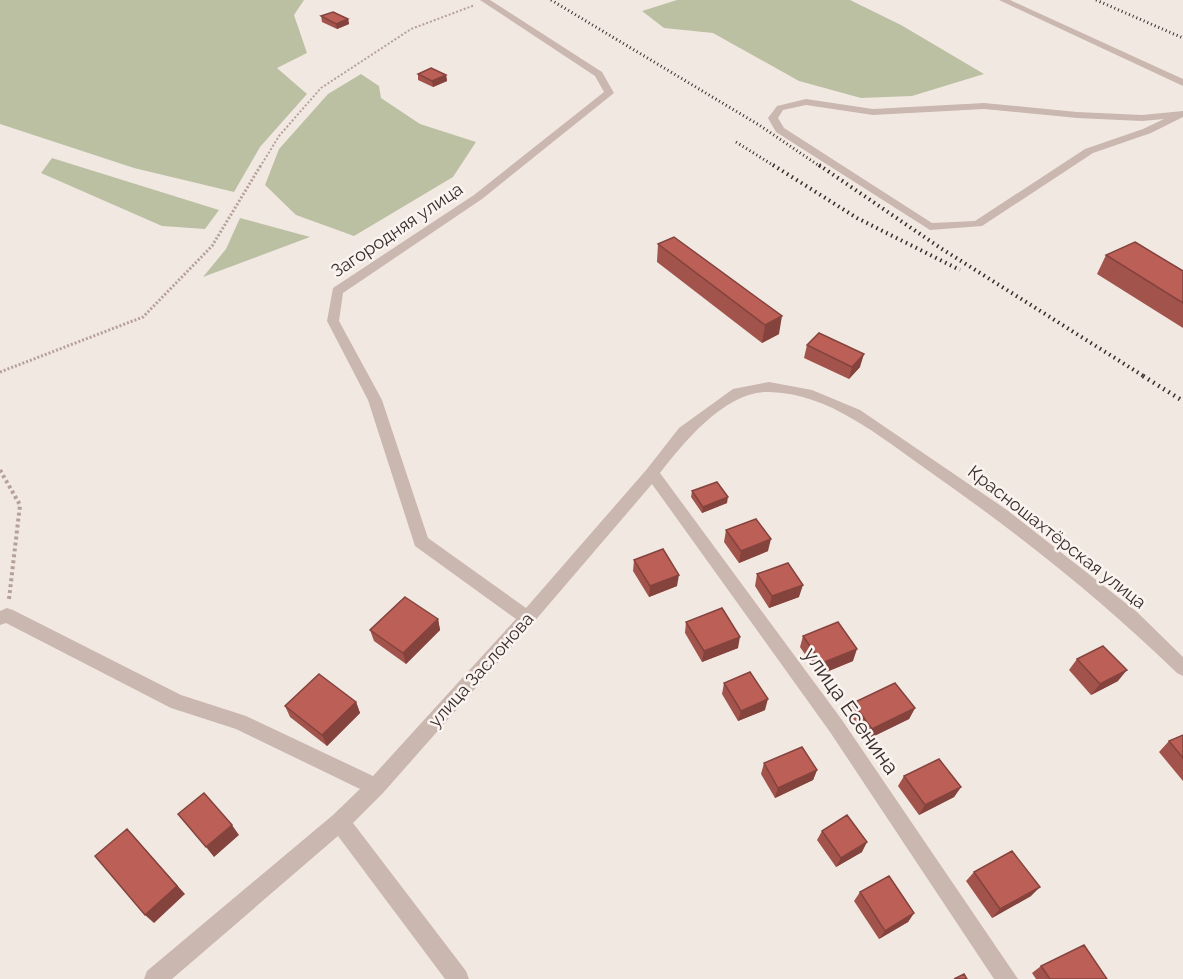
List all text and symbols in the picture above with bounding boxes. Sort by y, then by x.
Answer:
street label: Загородняя улица [327,178,466,281]
street label: Красношахтёрская улица [964,461,1151,613]
street label: улица Заслонова [424,608,537,731]
street label: улица Есенина [798,642,904,779]

